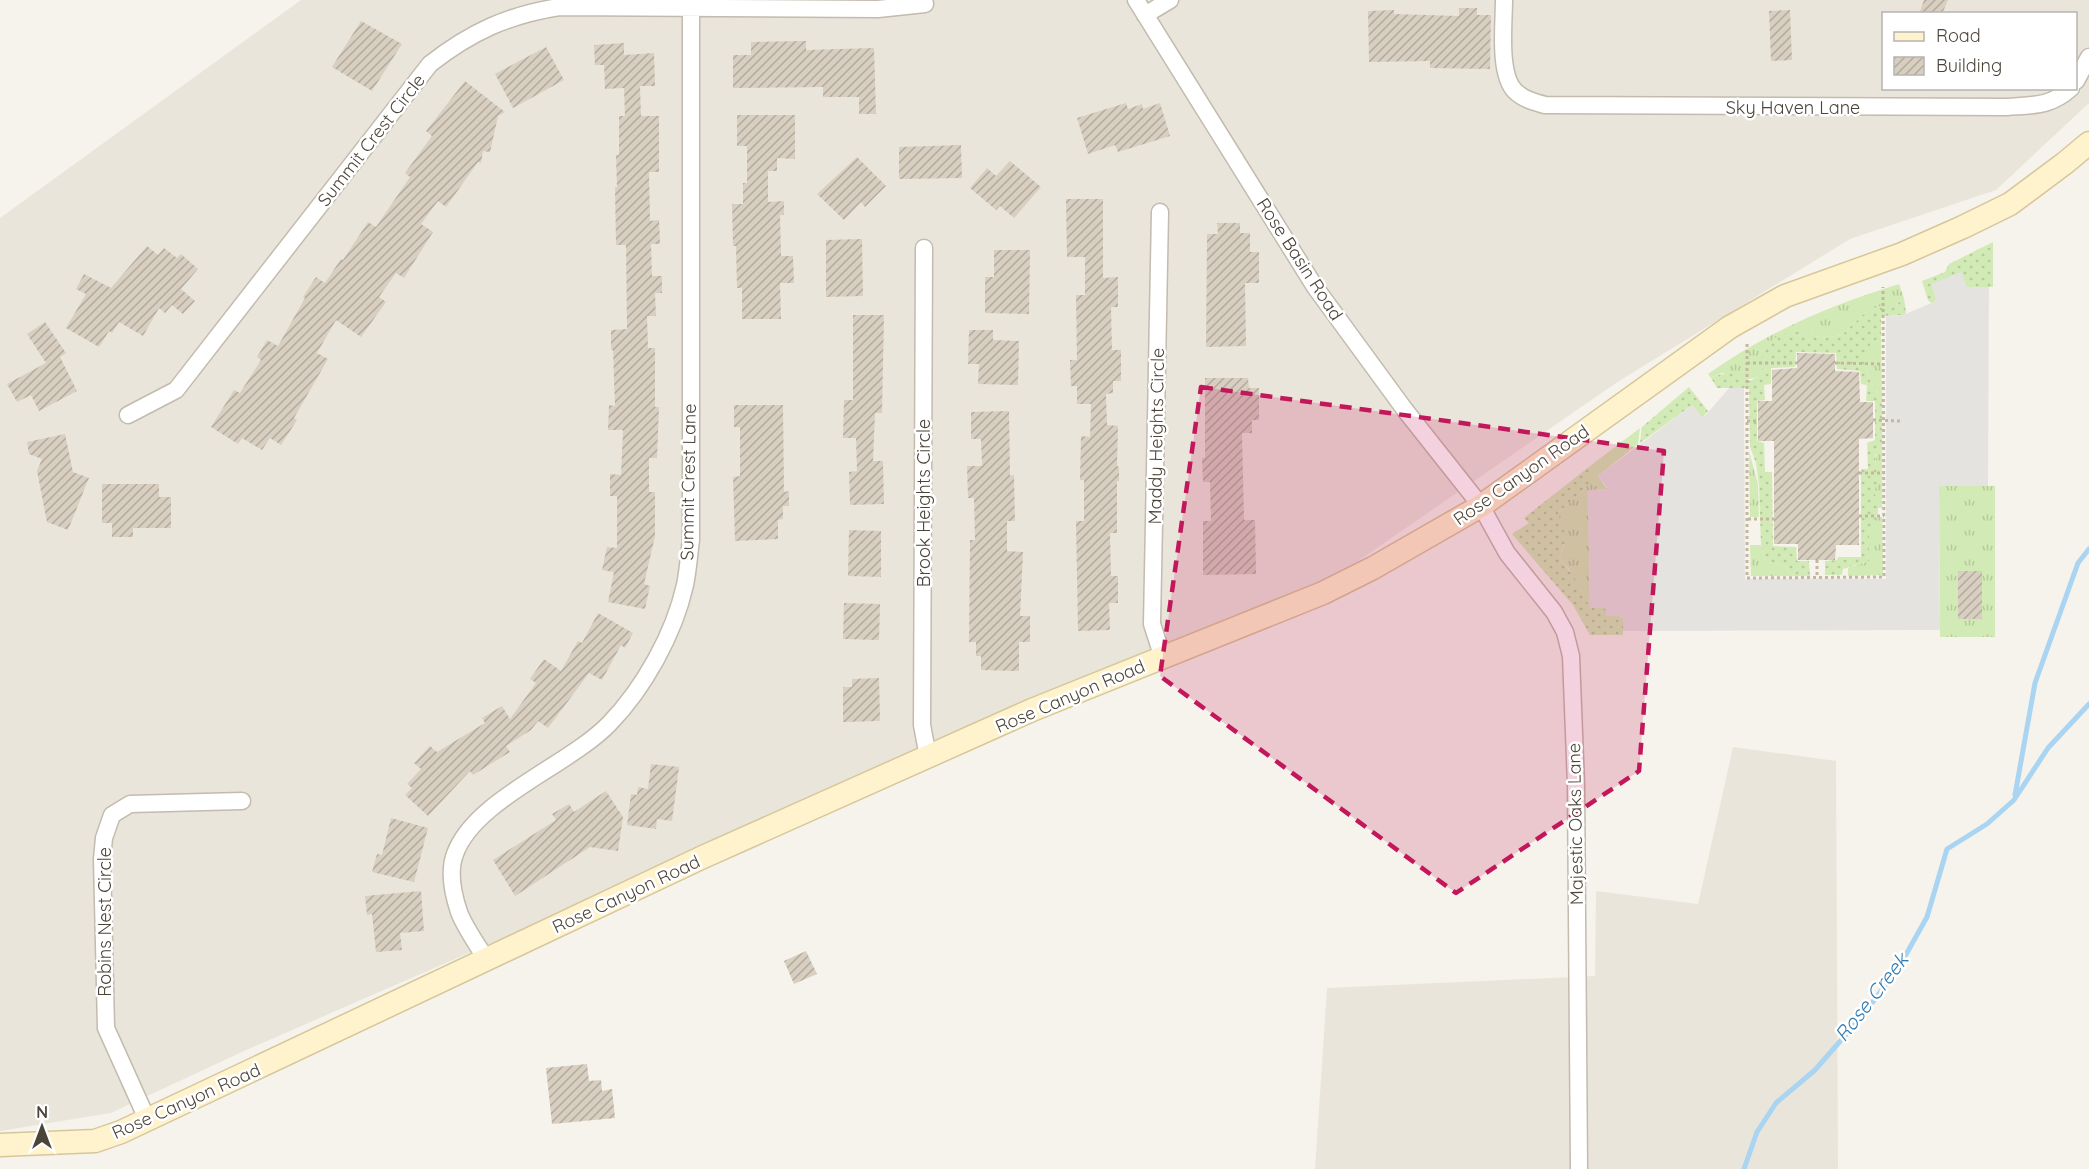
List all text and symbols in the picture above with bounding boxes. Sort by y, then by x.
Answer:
legend [1882,12,2077,90]
text: Road [1936,24,1981,47]
text: Building [1936,54,2002,77]
street label: Summit Crest Circle [312,69,430,211]
street label: Sky Haven Lane [1726,96,1860,119]
street label: Rose Basin Road [1252,193,1348,325]
street label: Maddy Heights Circle [1143,348,1169,524]
street label: Summit Crest Lane [675,403,701,561]
street label: Brook Heights Circle [912,419,935,587]
street label: Rose Canyon Road [1449,420,1593,530]
street label: Rose Canyon Road [992,654,1148,738]
street label: Majestic Oaks Lane [1562,743,1588,905]
street label: Robins Nest Circle [93,847,116,997]
street label: Rose Canyon Road [548,850,704,938]
water label: Rose Creek [1829,946,1915,1046]
street label: Rose Canyon Road [108,1058,264,1144]
north arrow [12,1097,72,1157]
text: N [36,1102,48,1122]

